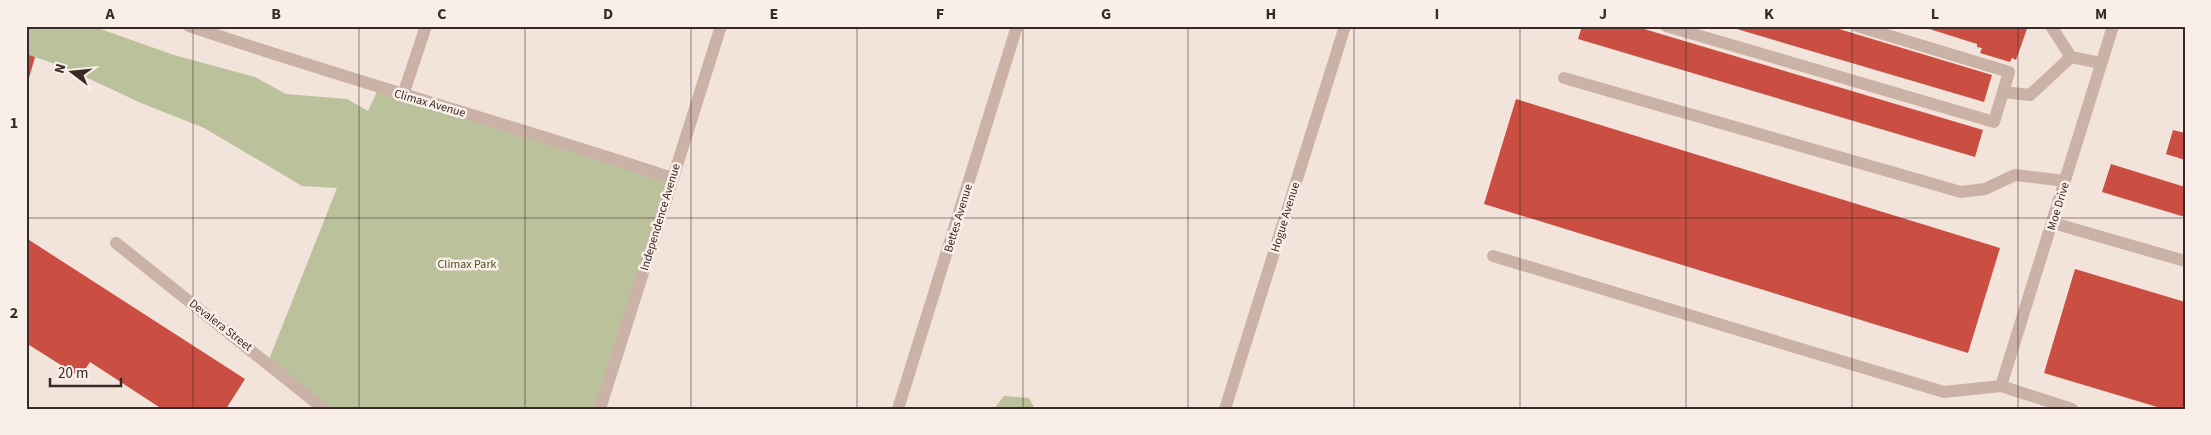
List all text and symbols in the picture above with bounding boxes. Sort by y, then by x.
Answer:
text: A [104,3,115,25]
text: B [271,3,281,25]
text: C [437,3,447,25]
text: D [603,3,613,25]
text: E [770,3,778,25]
text: F [936,3,944,25]
text: G [1101,3,1111,25]
text: H [1266,3,1276,25]
text: I [1435,3,1439,25]
text: J [1599,3,1607,25]
text: K [1764,3,1774,25]
text: L [1931,3,1939,25]
text: M [2095,3,2107,25]
north arrow [48,48,98,98]
text: N [50,61,71,76]
street label: Climax Avenue [392,85,468,122]
text: 1 [10,112,18,134]
street label: Independence Avenue [636,161,685,273]
street label: Hogue Avenue [1267,180,1304,254]
street label: Moe Drive [2043,180,2074,232]
street label: Bettes Avenue [940,182,977,255]
park label: Climax Park [437,256,497,273]
street label: Devalera Street [185,295,256,356]
text: 2 [10,302,18,324]
scale bar [50,355,121,387]
text: 20 m [58,363,88,384]

